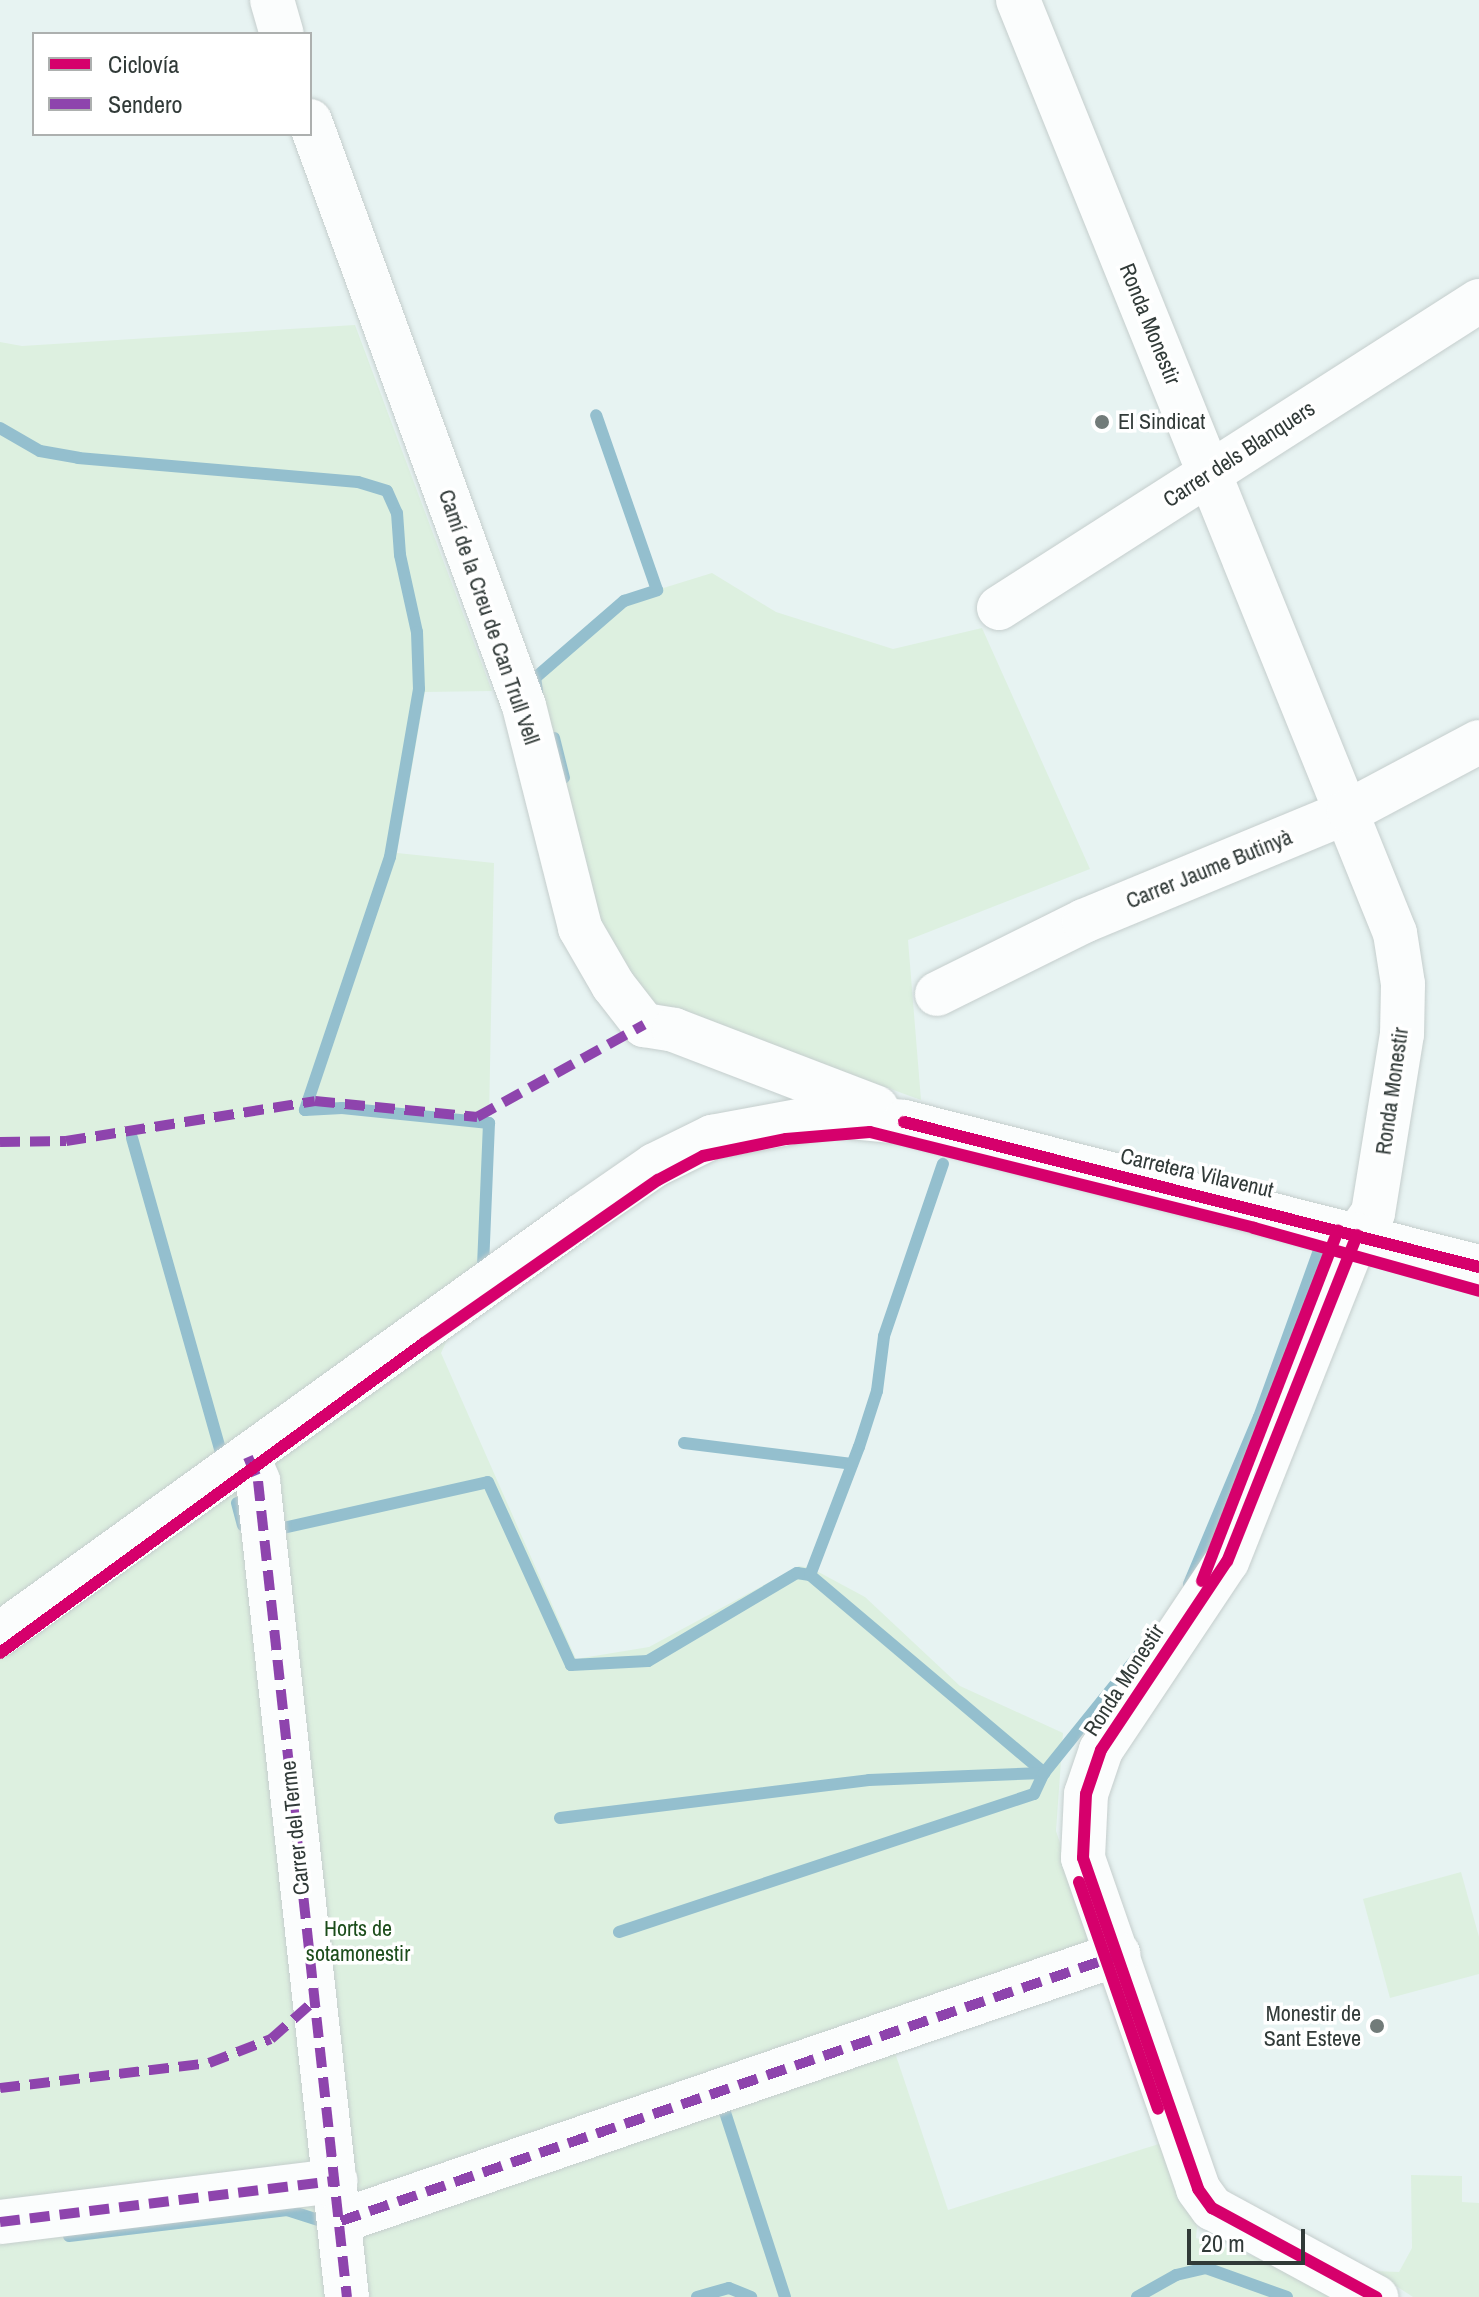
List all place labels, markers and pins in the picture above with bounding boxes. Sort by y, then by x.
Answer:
place label: El Sindicat [1118,409,1205,435]
marker: El Sindicat [1093,413,1111,431]
place label: Monestir de Sant Esteve [1264,2000,1361,2052]
marker: Monestir de Sant Esteve [1368,2017,1386,2035]

